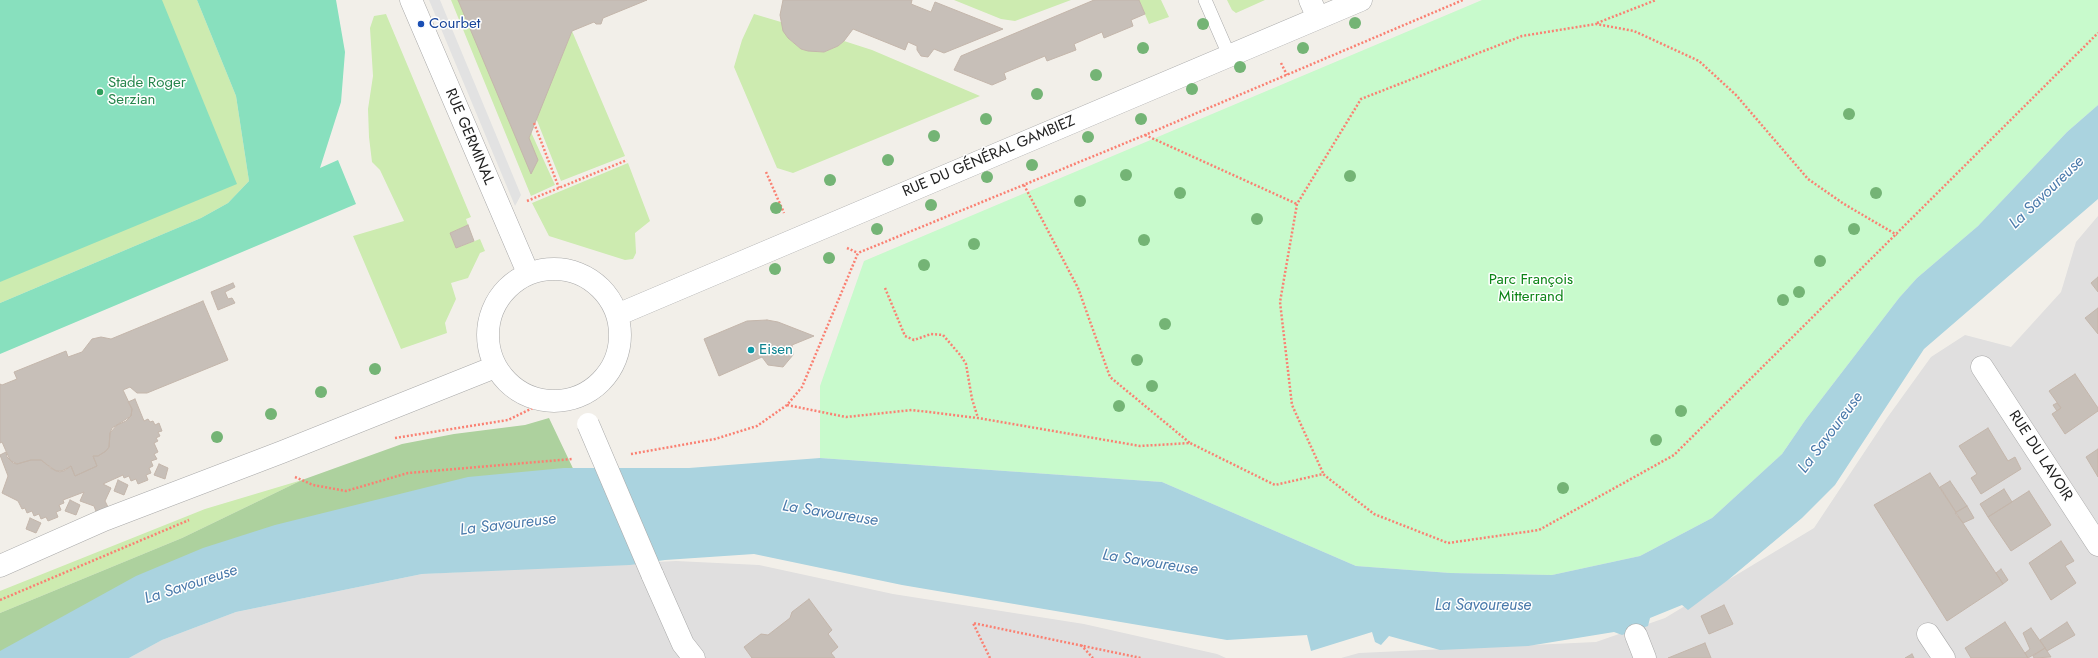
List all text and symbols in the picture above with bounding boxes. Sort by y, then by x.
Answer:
place label: Courbet [429,15,480,33]
marker: Courbet [416,19,426,29]
place label: Stade Roger Serzian [108,74,186,109]
street label: RUE GERMINAL [441,86,497,188]
marker: Stade Roger Serzian [95,87,105,97]
street label: RUE DU GÉNÉRAL GAMBIEZ [900,112,1078,202]
water label: La Savoureuse [2006,153,2088,233]
park label: Parc François Mitterrand [1489,271,1573,306]
place label: Eisen [759,341,793,359]
marker: Eisen [746,345,756,355]
water label: La Savoureuse [1794,389,1868,477]
street label: RUE DU LAVOIR [2004,408,2076,504]
water label: La Savoureuse [781,497,879,531]
water label: La Savoureuse [459,510,557,540]
water label: La Savoureuse [1101,546,1199,580]
water label: La Savoureuse [142,561,240,609]
water label: La Savoureuse [1435,596,1531,616]

